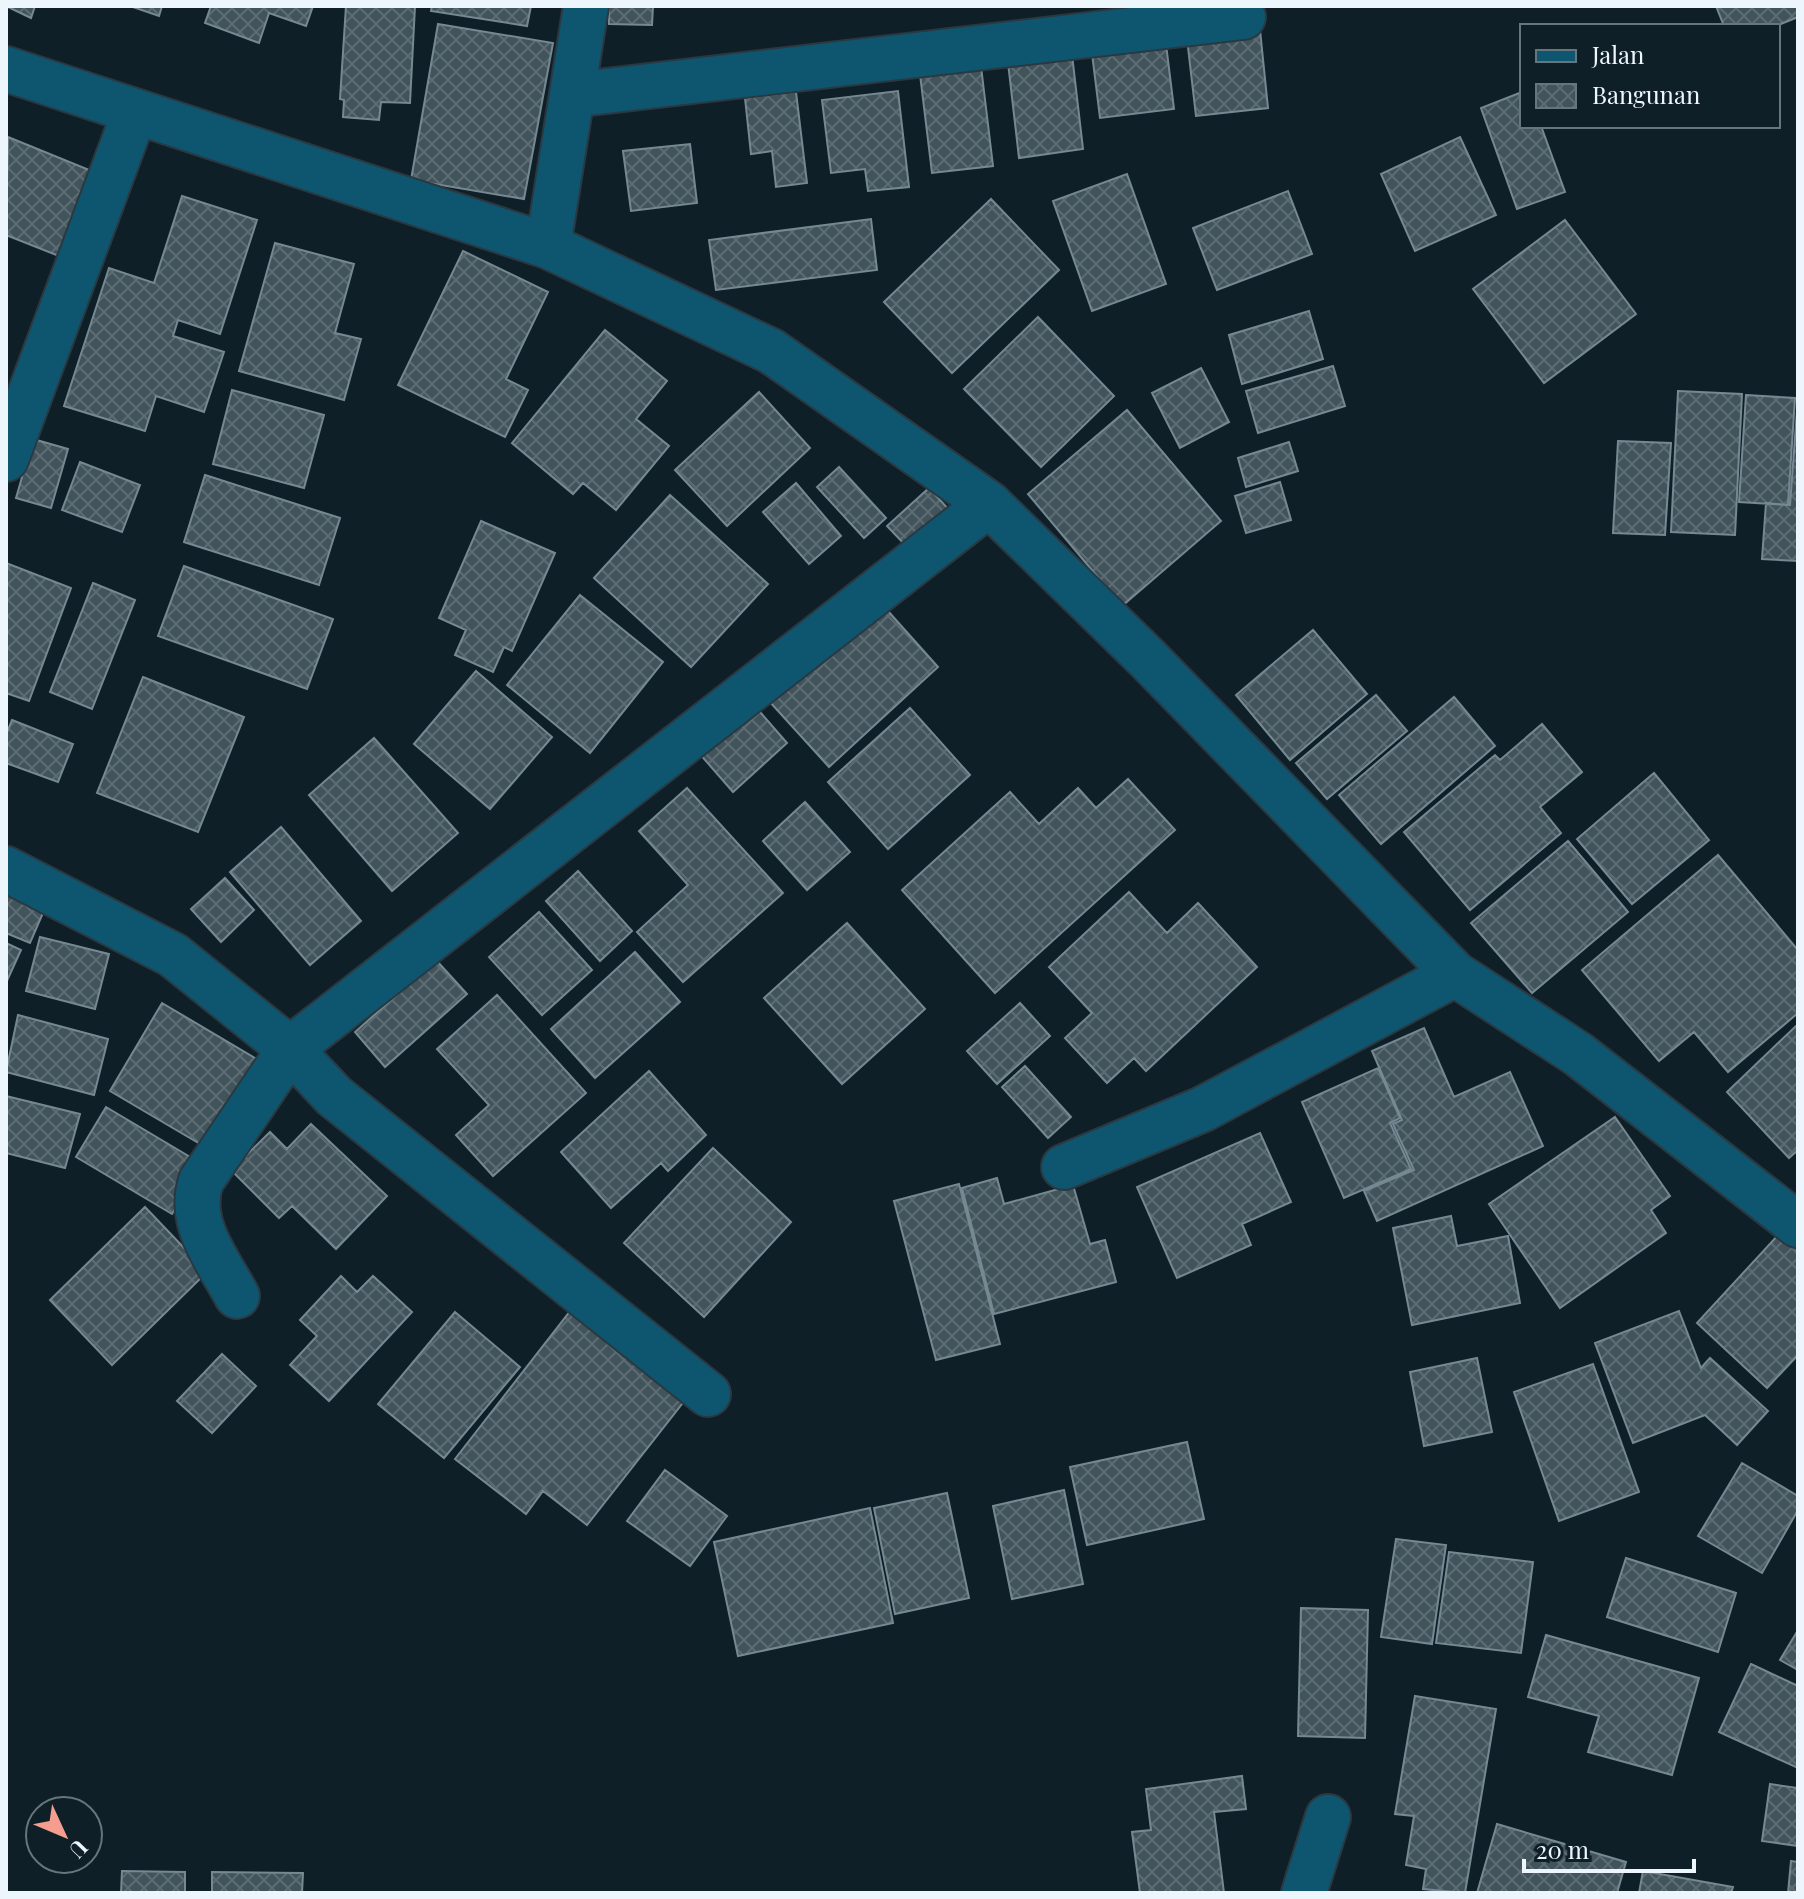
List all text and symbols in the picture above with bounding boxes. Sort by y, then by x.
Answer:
legend [1520,24,1780,128]
text: Jalan [1591,38,1644,70]
text: Bangunan [1592,78,1700,110]
north arrow [24,1795,104,1875]
scale bar [1524,1823,1694,1873]
text: 20 m [1536,1833,1589,1865]
text: U [63,1834,95,1865]

